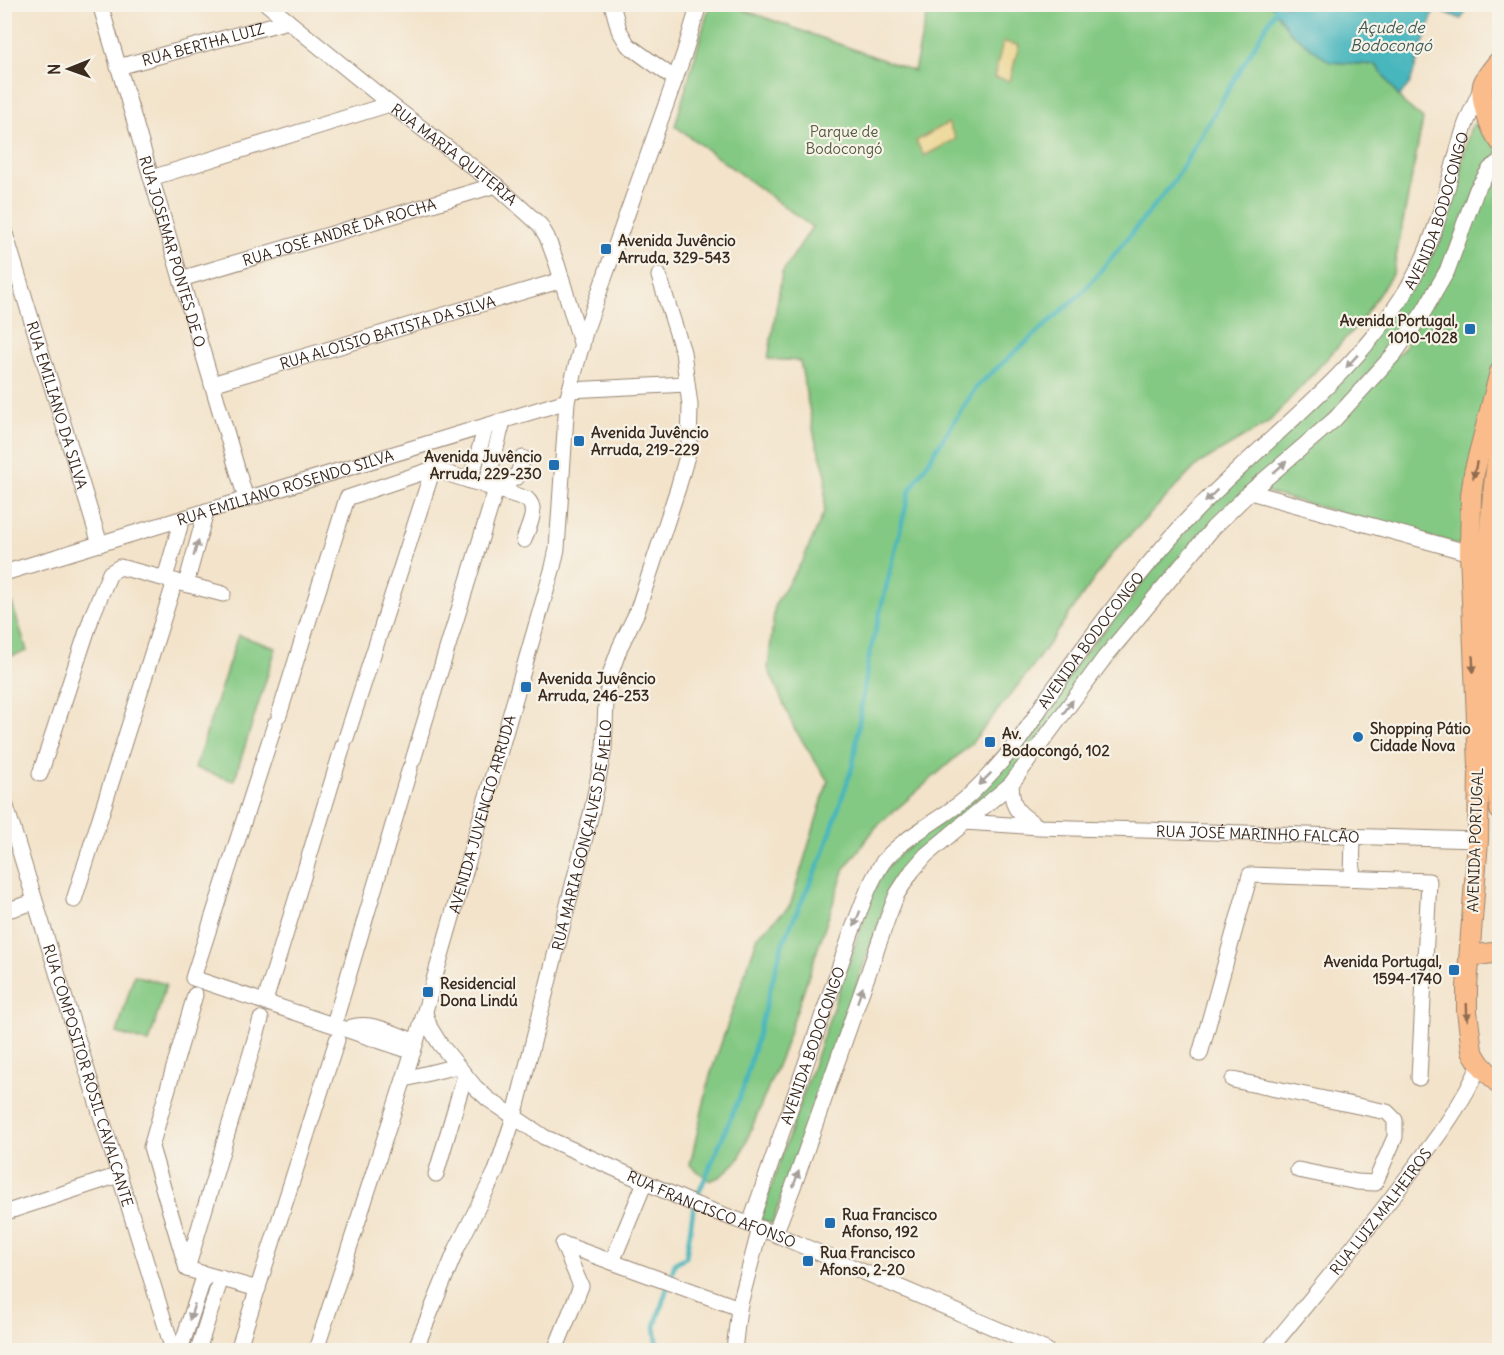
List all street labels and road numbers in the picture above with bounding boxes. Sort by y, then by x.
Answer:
street label: RUA BERTHA LUIZ [140,18,267,70]
street label: RUA MARIA QUITERIA [388,99,521,209]
street label: AVENIDA BODOCONGO [1399,129,1472,293]
street label: RUA JOSEMAR PONTES DE O [136,153,210,349]
street label: RUA JOSÉ ANDRÉ DA ROCHA [240,194,438,270]
street label: RUA ALOISIO BATISTA DA SILVA [277,291,498,373]
street label: RUA EMILIANO DA SILVA [23,319,92,492]
street label: RUA EMILIANO ROSENDO SILVA [175,445,396,529]
street label: AVENIDA BODOCONGO [1033,568,1148,712]
street label: AVENIDA JUVENCIO ARRUDA [444,712,519,915]
street label: RUA MARIA GONÇALVES DE MELO [547,719,615,952]
street label: AVENIDA PORTUGAL [1463,767,1487,913]
street label: RUA JOSÉ MARINHO FALCÃO [1156,821,1360,846]
street label: RUA COMPOSITOR ROSIL CAVALCANTE [39,942,138,1209]
street label: AVENIDA BODOCONGO [776,964,848,1127]
street label: RUA LUIZ MALHEIROS [1325,1144,1435,1278]
street label: RUA FRANCISCO AFONSO [624,1166,799,1251]

